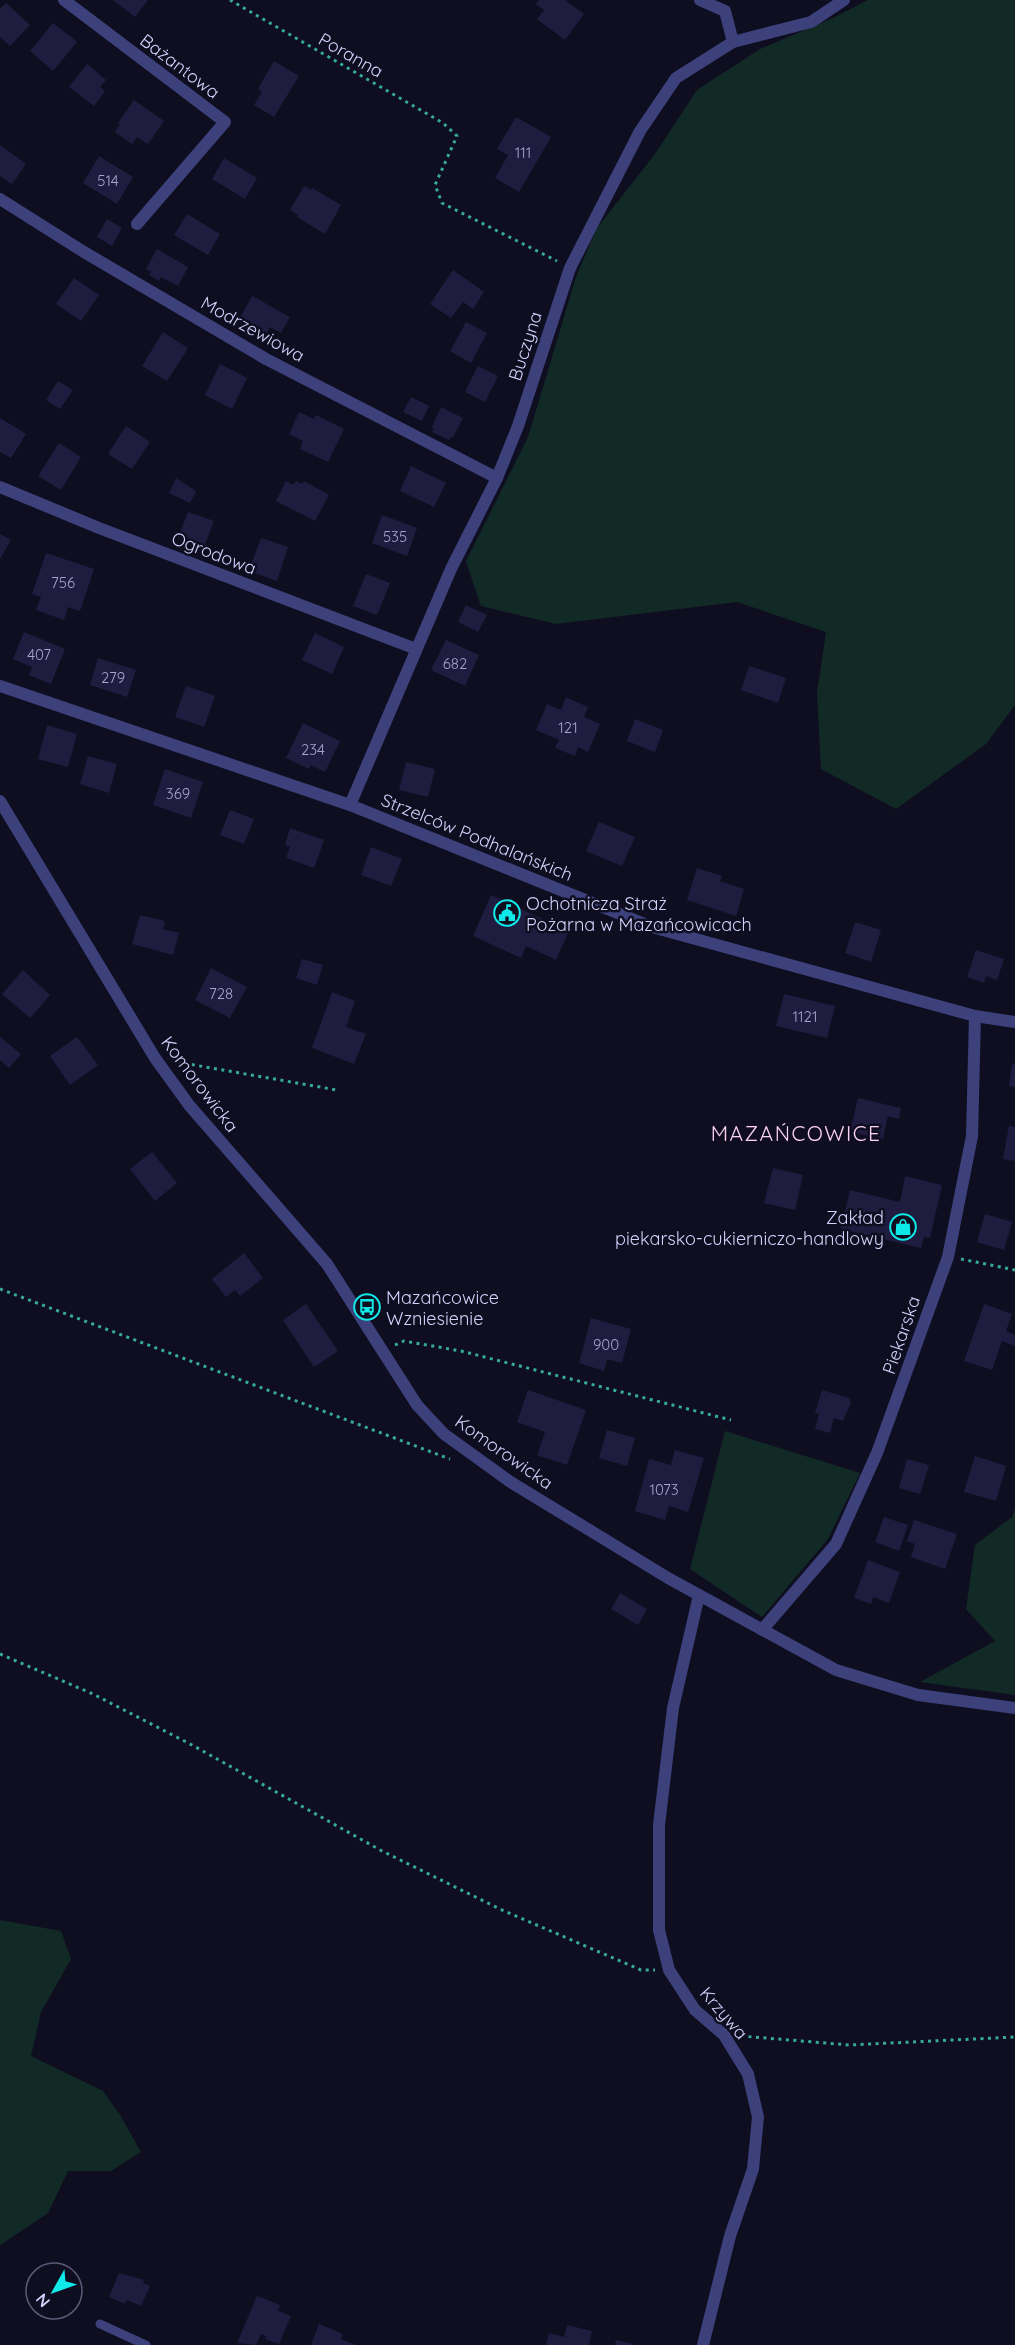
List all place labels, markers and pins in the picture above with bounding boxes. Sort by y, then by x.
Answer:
place label: Ochotnicza Straż Pożarna w Mazańcowicach [526,892,752,936]
public building icon: Ochotnicza Straż Pożarna w Mazańcowicach [492,898,522,928]
place label: Zakład piekarsko-cukierniczo-handlowy [615,1206,884,1250]
shop icon: Zakład piekarsko-cukierniczo-handlowy [888,1212,918,1242]
place label: Mazańcowice Wzniesienie [386,1286,499,1330]
bus stop icon: Mazańcowice Wzniesienie [352,1292,382,1322]

